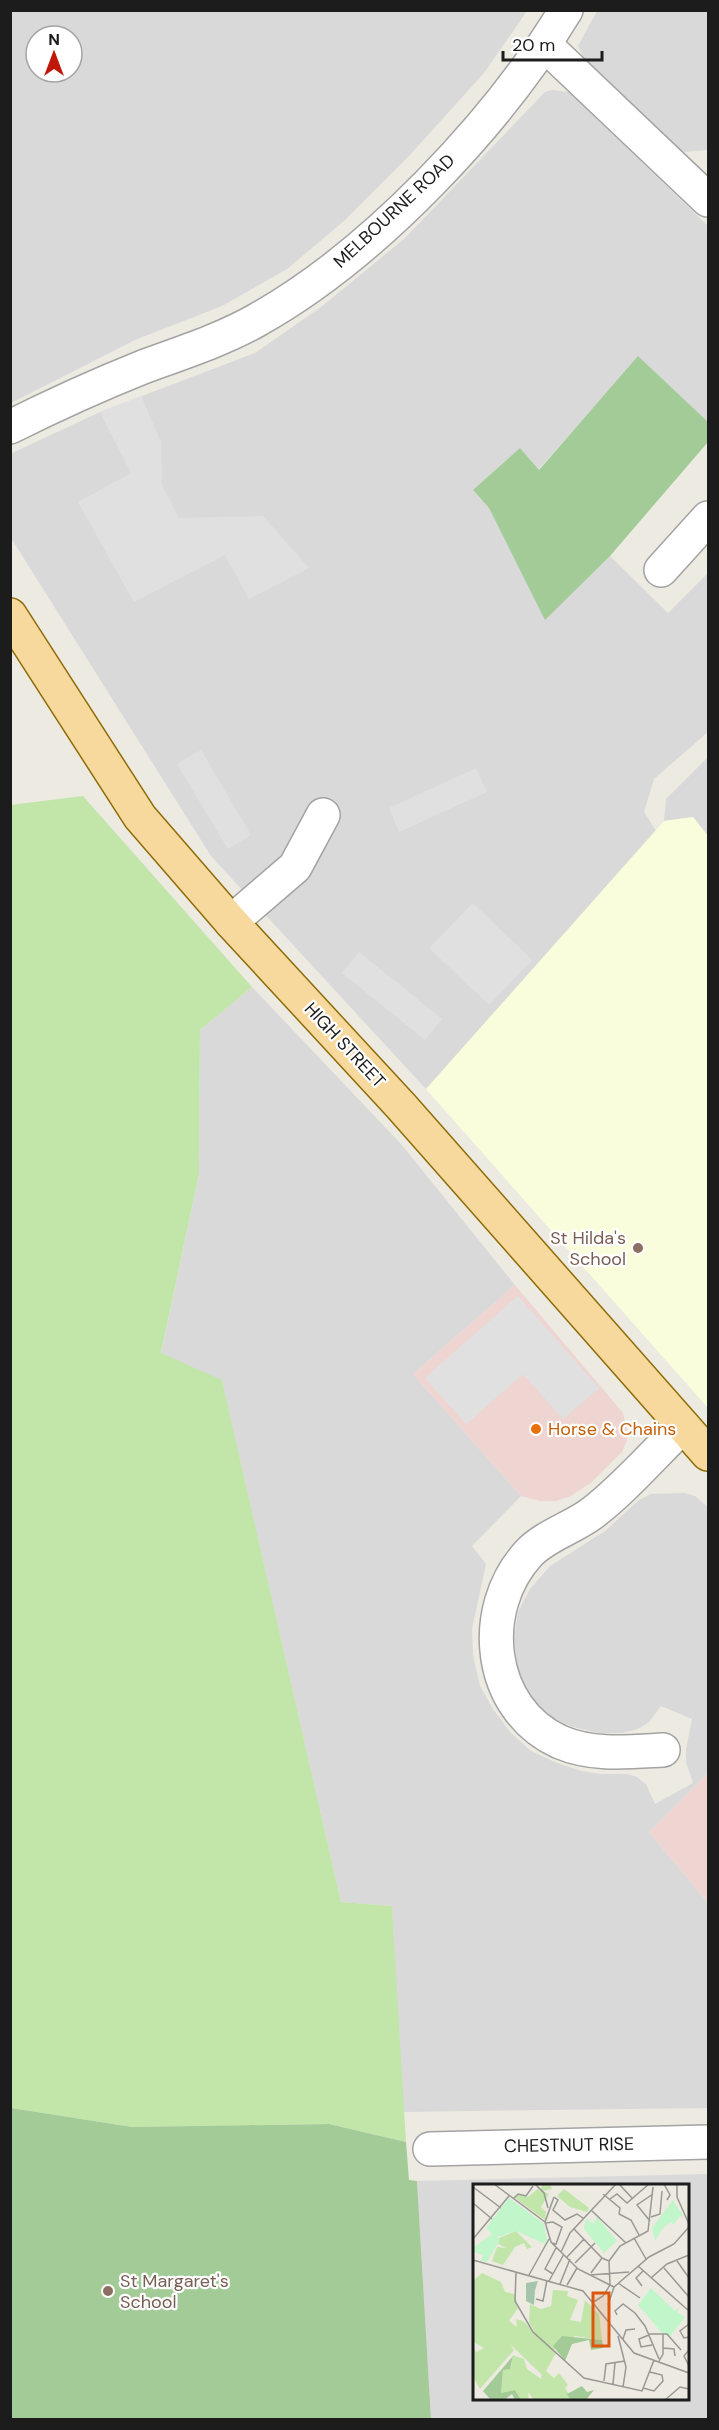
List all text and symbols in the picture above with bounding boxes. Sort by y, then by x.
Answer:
north arrow [24,24,84,84]
scale bar [503,24,602,62]
text: N [48,29,60,50]
text: 20 m [512,33,555,57]
street label: MELBOURNE ROAD [328,149,460,273]
street label: HIGH STREET [299,997,391,1093]
place label: St Hilda's School [550,1226,626,1271]
marker: St Hilda's School [631,1241,645,1255]
place label: Horse & Chains [548,1417,676,1441]
marker: Horse & Chains [529,1422,543,1436]
street label: CHESTNUT RISE [504,2132,634,2158]
inset map [473,2184,689,2400]
place label: St Margaret's School [120,2269,229,2314]
marker: St Margaret's School [101,2284,115,2298]

